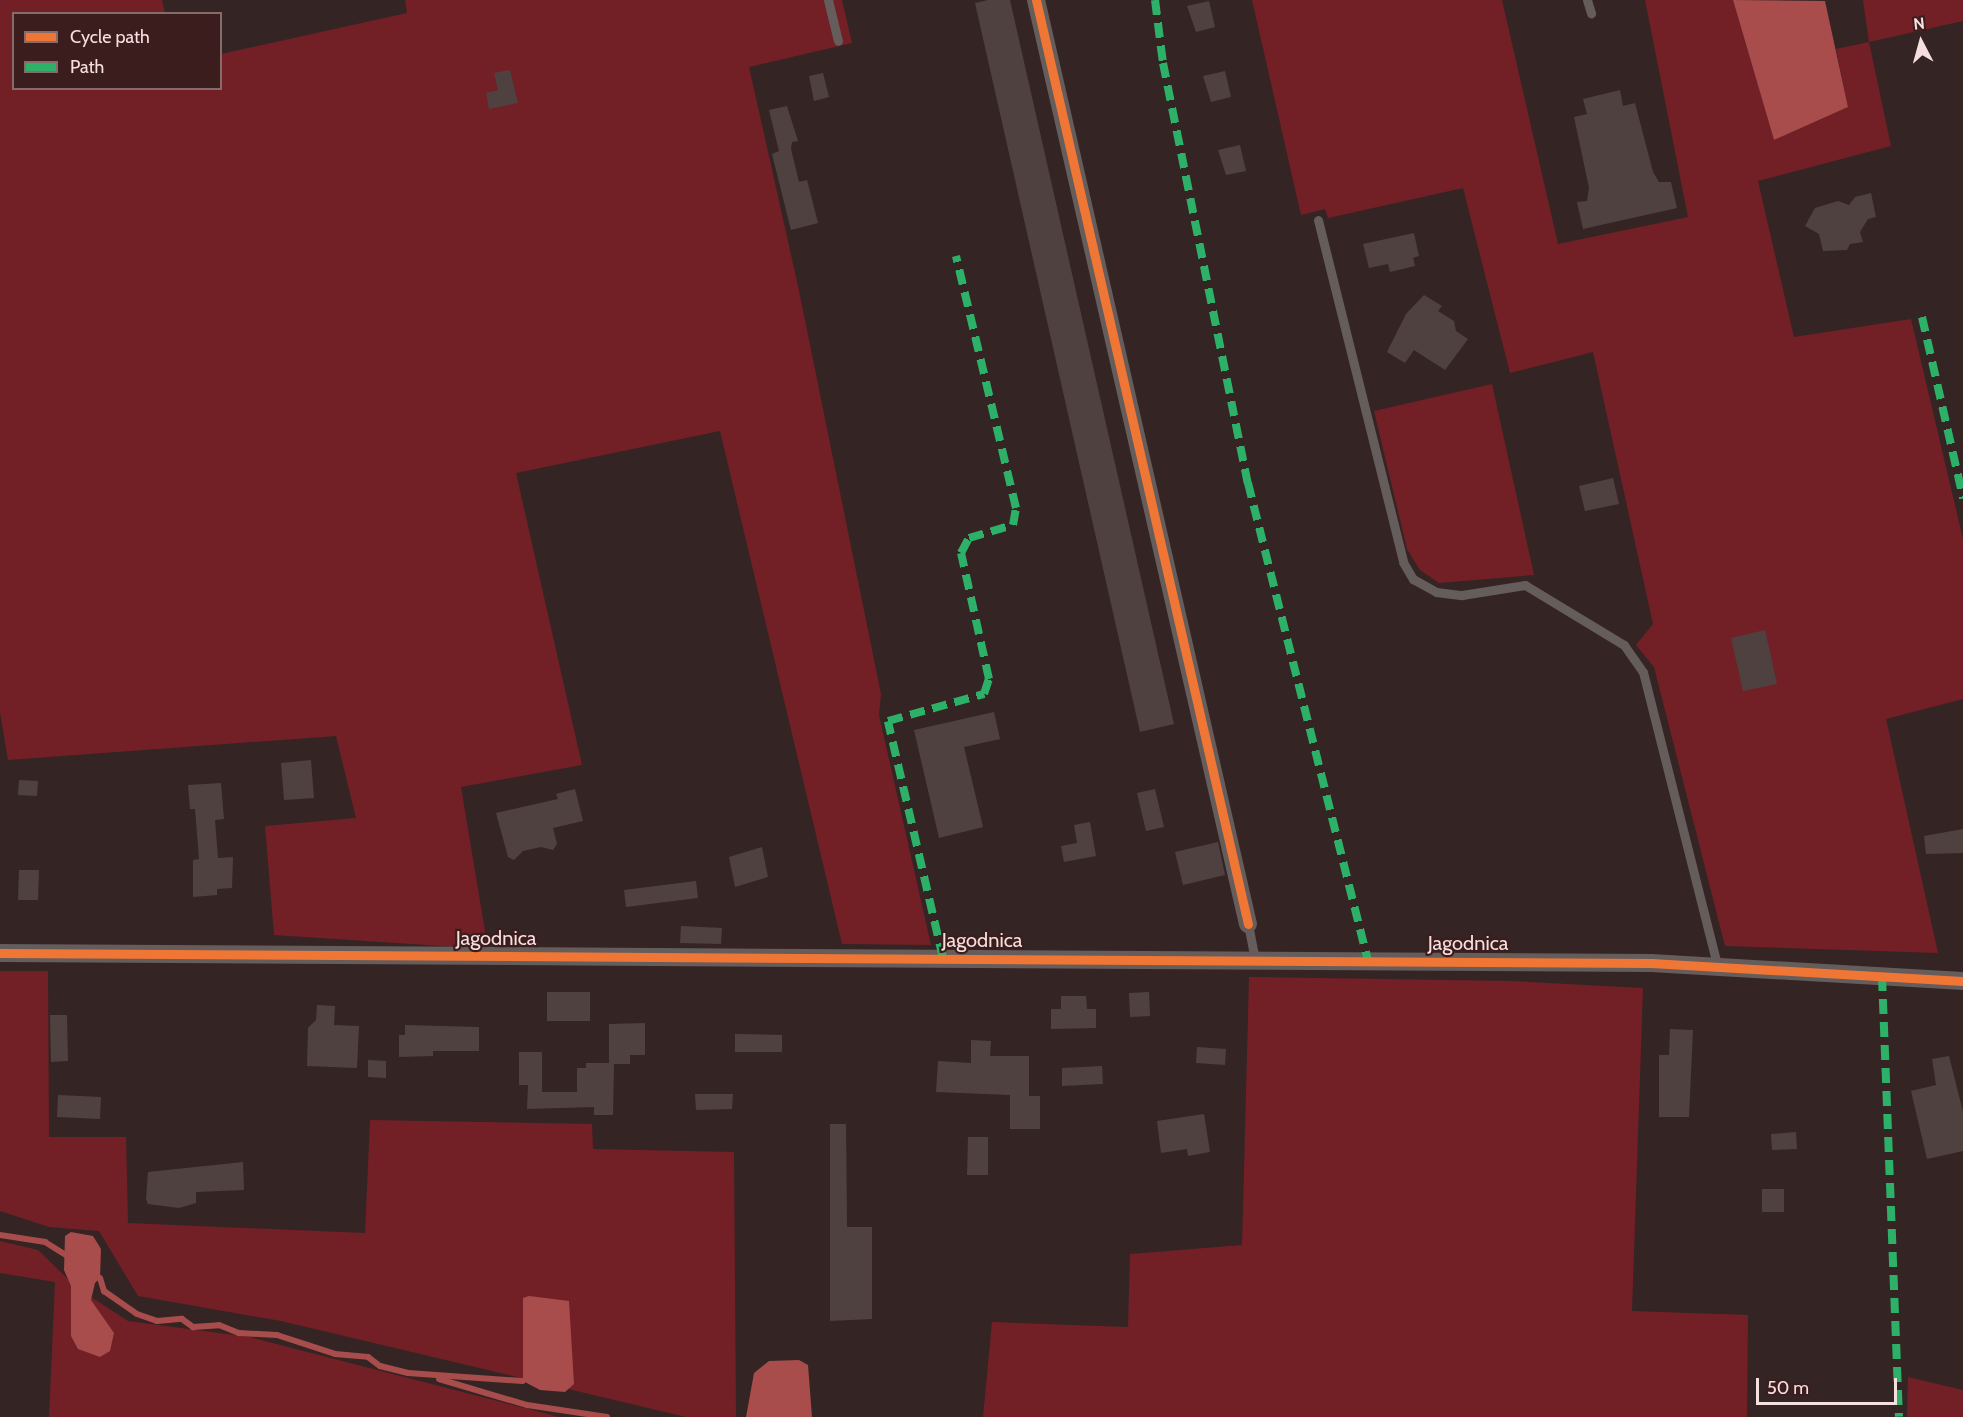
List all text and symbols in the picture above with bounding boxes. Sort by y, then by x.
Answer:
legend [12,12,222,90]
north arrow [1891,12,1951,72]
text: N [1912,14,1926,34]
text: Cycle path [70,26,150,48]
text: Path [70,56,104,78]
street label: Jagodnica [456,926,536,950]
street label: Jagodnica [942,928,1022,952]
street label: Jagodnica [1428,931,1508,955]
scale bar [1759,1366,1900,1404]
text: 50 m [1767,1377,1809,1399]

